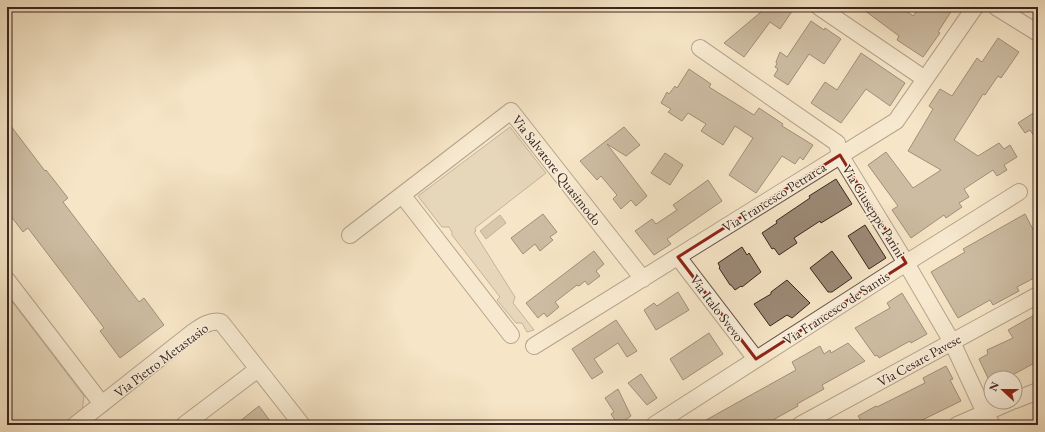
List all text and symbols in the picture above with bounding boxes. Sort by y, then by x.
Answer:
street label: Via Salvatore Quasimodo [508,111,606,229]
street label: Via Francesco Petrarca [719,158,830,236]
street label: Via Giuseppe Parini [838,161,910,261]
street label: Via Francesco de Santis [779,267,893,349]
street label: Via Italo Svevo [686,271,748,345]
street label: Via Pietro Metastasio [110,319,212,401]
street label: Via Cesare Pavese [874,329,964,390]
north arrow [983,370,1023,410]
text: N [986,379,1002,393]

